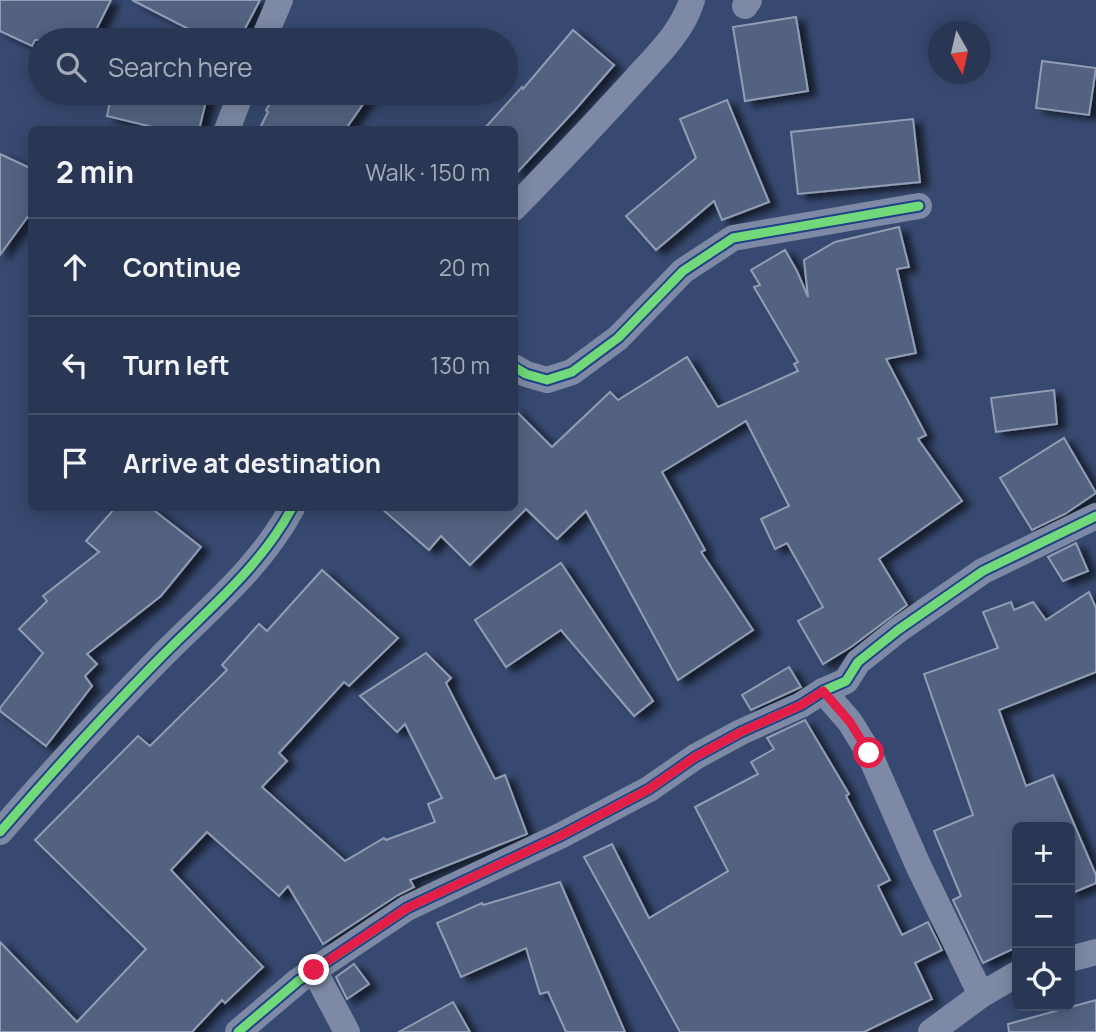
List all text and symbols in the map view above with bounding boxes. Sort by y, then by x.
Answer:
north arrow [928,21,991,84]
search box [28,28,518,105]
icon: search [52,48,90,86]
text: Search here [108,49,253,85]
text: 2 min [56,151,134,192]
text: Walk · 150 m [365,156,490,188]
icon: ahead [56,248,94,286]
text: Continue [123,249,241,285]
text: 20 m [439,251,490,283]
icon: left [56,346,94,384]
text: Turn left [123,347,230,383]
text: 130 m [430,349,490,381]
icon: arrive [56,444,94,482]
text: Arrive at destination [123,445,381,481]
route start [853,737,884,768]
map controls [1012,822,1075,1011]
button: + [1012,822,1075,885]
button: − [1012,885,1075,948]
button: locate [1012,948,1075,1011]
route end [298,954,329,985]

